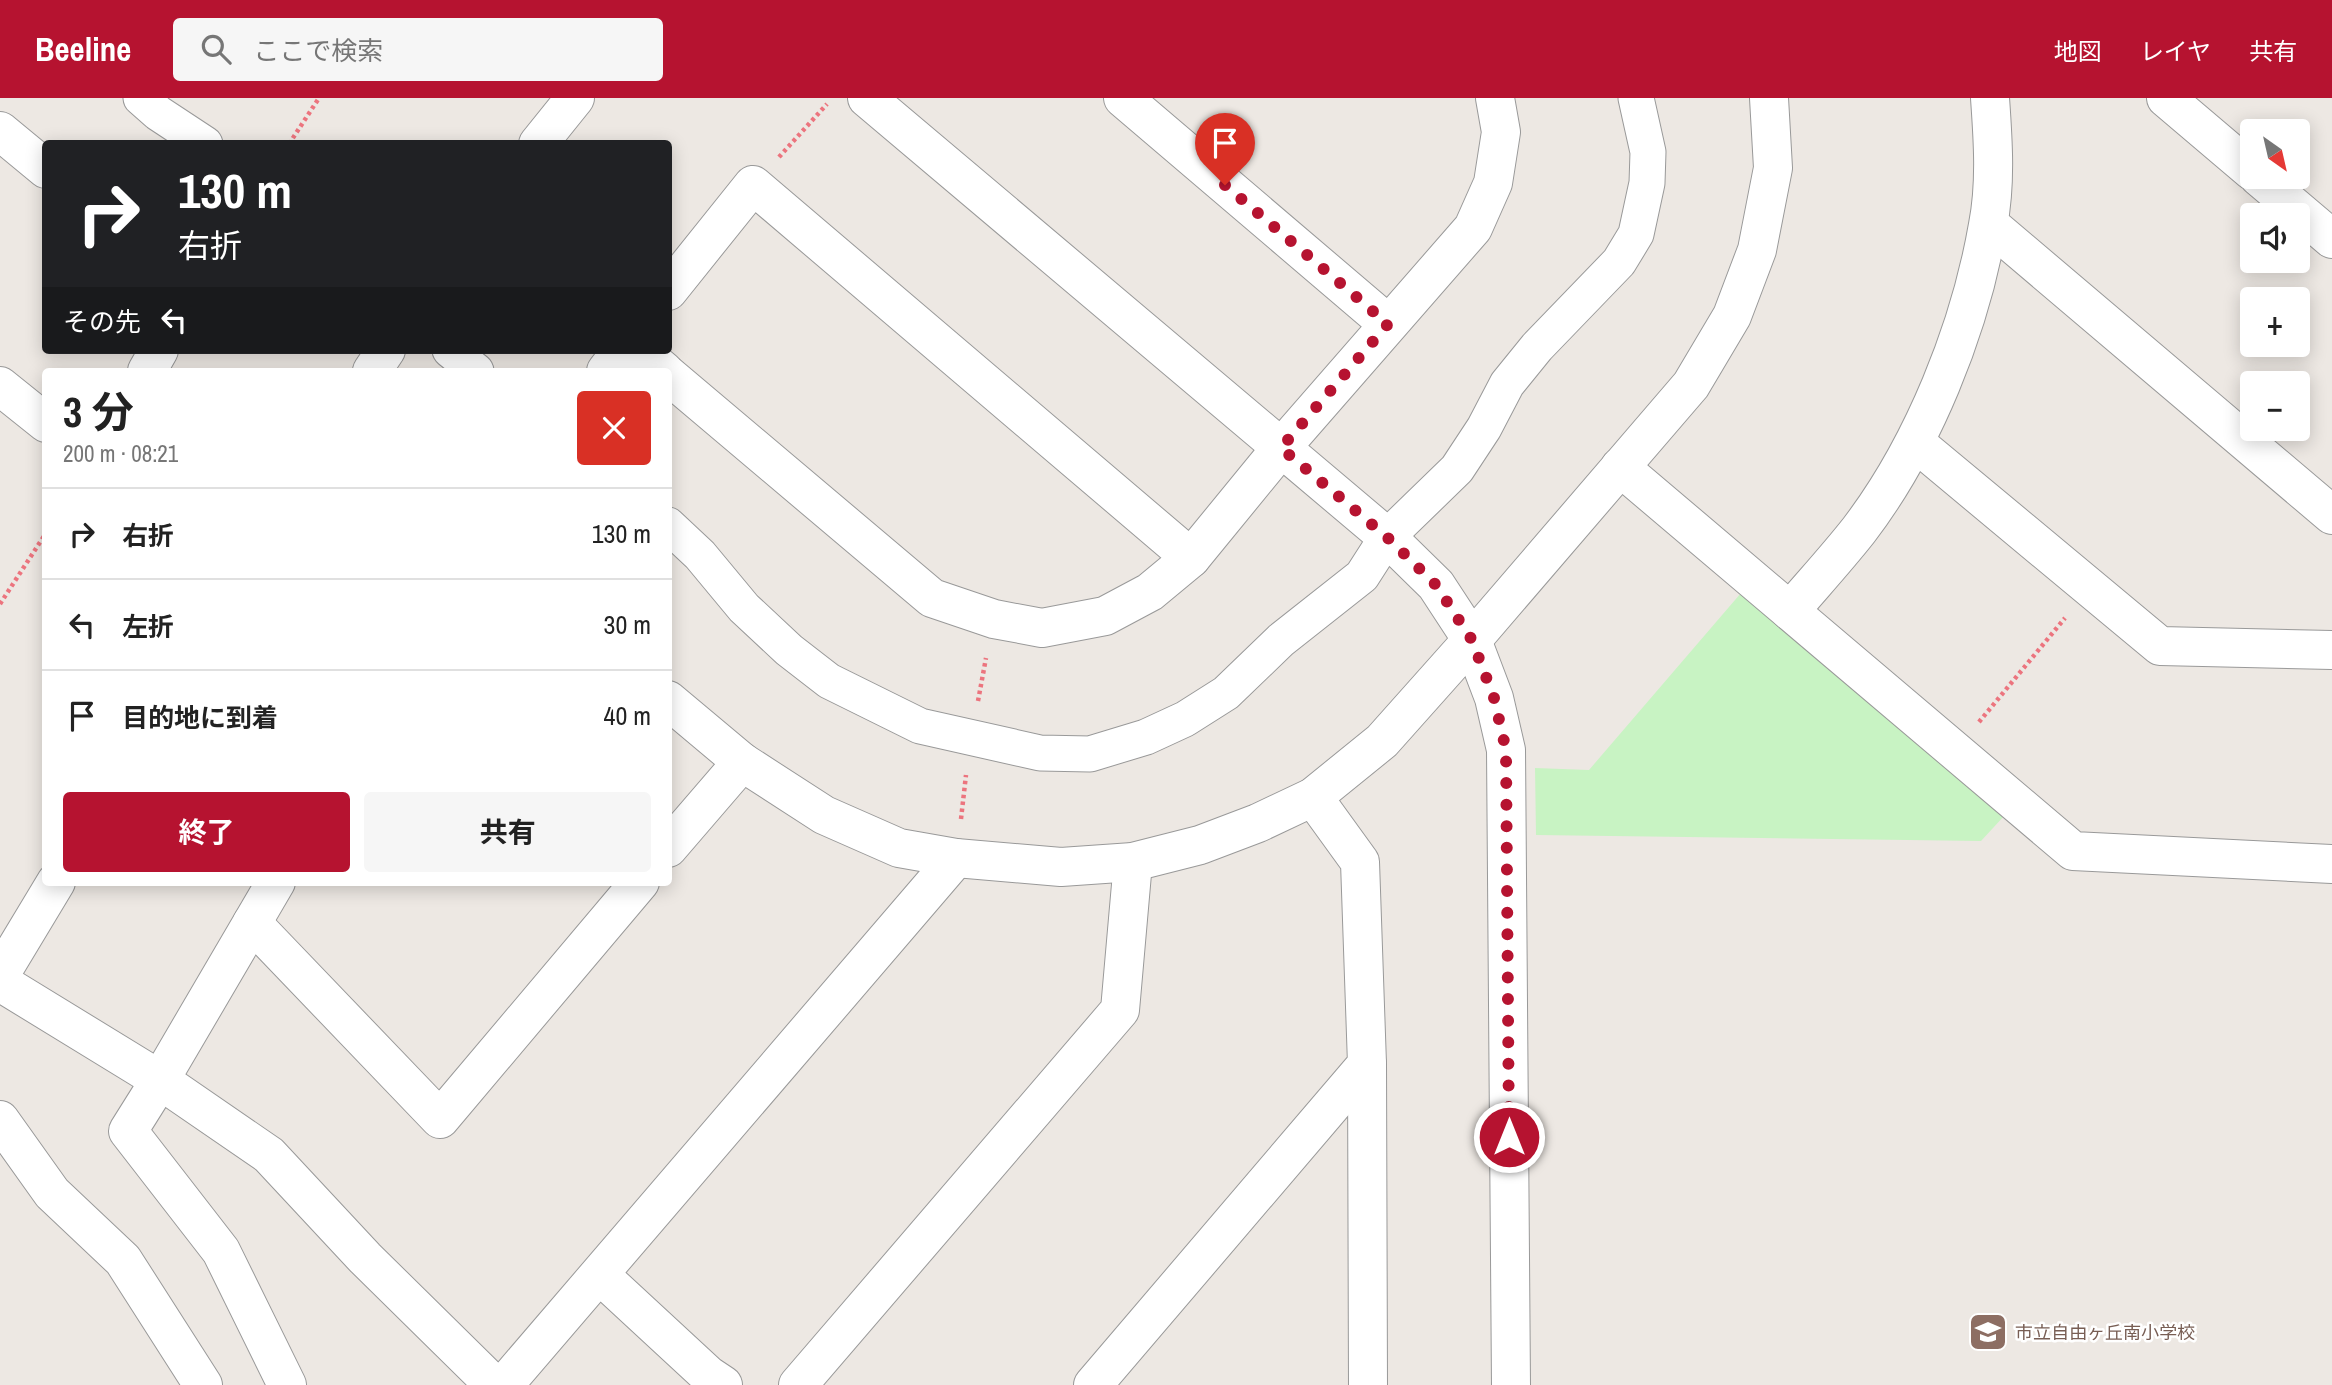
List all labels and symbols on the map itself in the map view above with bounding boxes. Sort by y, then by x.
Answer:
pin [1195,113,1255,185]
north arrow [2240,119,2310,189]
position arrow [1472,1100,1546,1174]
school or university icon: 市立自由ヶ丘南小学校 [1967,1311,2009,1353]
place label: 市立自由ヶ丘南小学校 [2015,1320,2195,1345]

